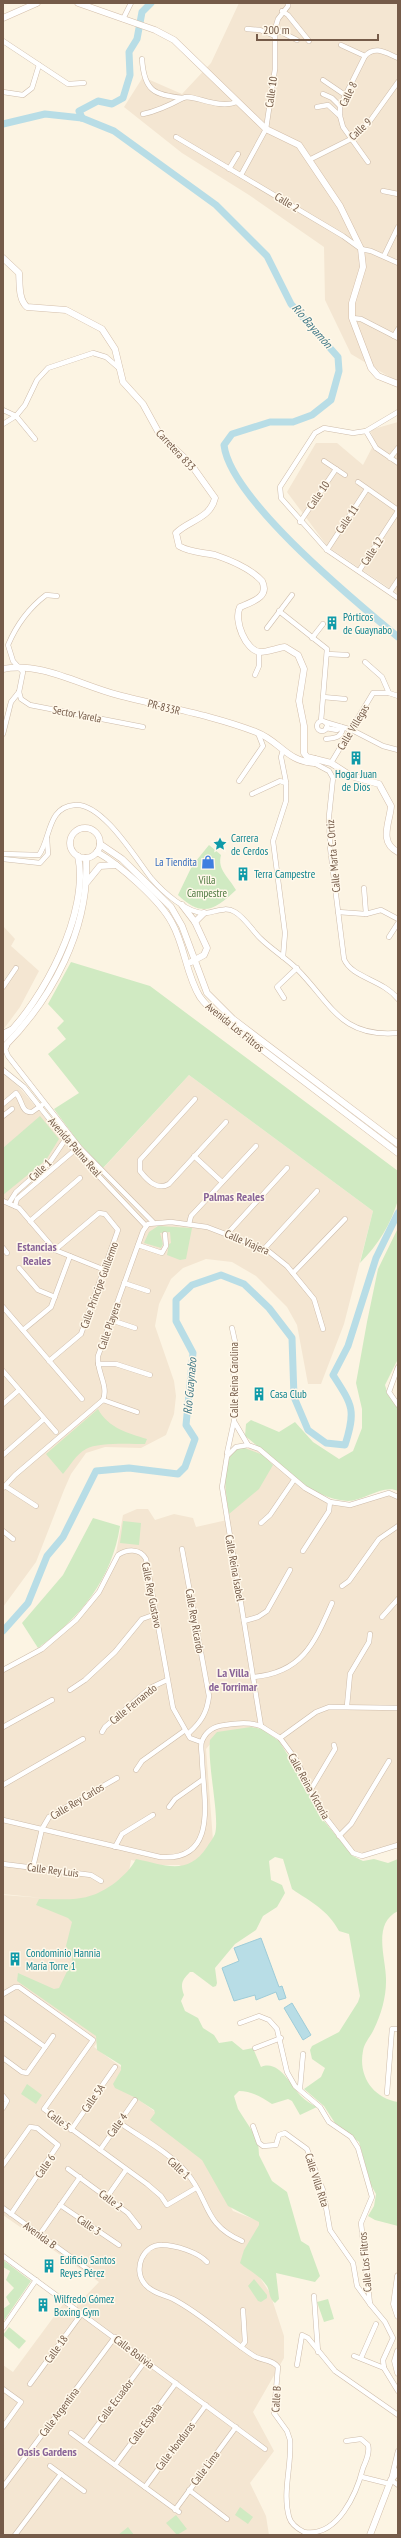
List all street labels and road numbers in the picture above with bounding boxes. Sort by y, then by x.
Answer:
street label: Calle 10 [262,76,280,108]
street label: Calle 8 [336,79,360,109]
street label: Calle 9 [346,115,374,143]
street label: Calle 2 [272,189,302,215]
street label: Carretera 833 [153,426,199,474]
street label: Calle 10 [303,478,333,512]
street label: Calle 11 [332,502,362,536]
street label: Calle 12 [358,534,386,568]
street label: PR-833R [146,696,182,718]
street label: Calle Villegas [334,701,372,752]
street label: Sector Varela [51,702,103,726]
street label: Calle Marta C. Ortiz [323,819,343,893]
street label: Avenida Los Filtros [203,999,267,1055]
street label: Avenida Palma Real [45,1114,105,1180]
street label: Calle 1 [26,1156,54,1184]
street label: Calle Viajera [223,1226,271,1258]
street label: Calle Príncipe Guillermo [77,1239,121,1330]
street label: Calle Playera [94,1300,124,1352]
street label: Calle Reina Carolina [227,1342,241,1418]
street label: Calle Reina Isabel [222,1534,248,1603]
street label: Calle Rey Gustavo [139,1561,165,1629]
street label: Calle Rey Ricardo [182,1588,208,1655]
street label: Calle Fernando [106,1680,160,1727]
street label: Calle Reina Victoria [285,1751,333,1821]
street label: Calle Rey Carlos [48,1779,107,1822]
street label: Calle Rey Luis [26,1860,80,1880]
street label: Calle 5A [78,2080,108,2115]
street label: Calle 5 [44,2107,74,2134]
street label: Calle 4 [104,2110,130,2140]
street label: Calle 6 [32,2151,58,2181]
street label: Calle Villa Rita [302,2151,332,2209]
street label: Calle 1 [165,2154,193,2182]
street label: Calle 2 [96,2187,126,2214]
street label: Calle 3 [74,2212,104,2238]
street label: Avenida B [21,2218,59,2252]
street label: Calle Los Filtros [355,2231,375,2293]
street label: Calle 18 [41,2332,71,2366]
street label: Calle Bolivia [111,2332,157,2372]
street label: Calle Ecuador [94,2376,136,2426]
street label: Calle Argentina [36,2385,82,2439]
street label: Calle B [268,2385,284,2413]
street label: Calle España [125,2400,165,2448]
street label: Calle Honduras [152,2419,198,2473]
street label: Calle Lima [187,2448,223,2488]

